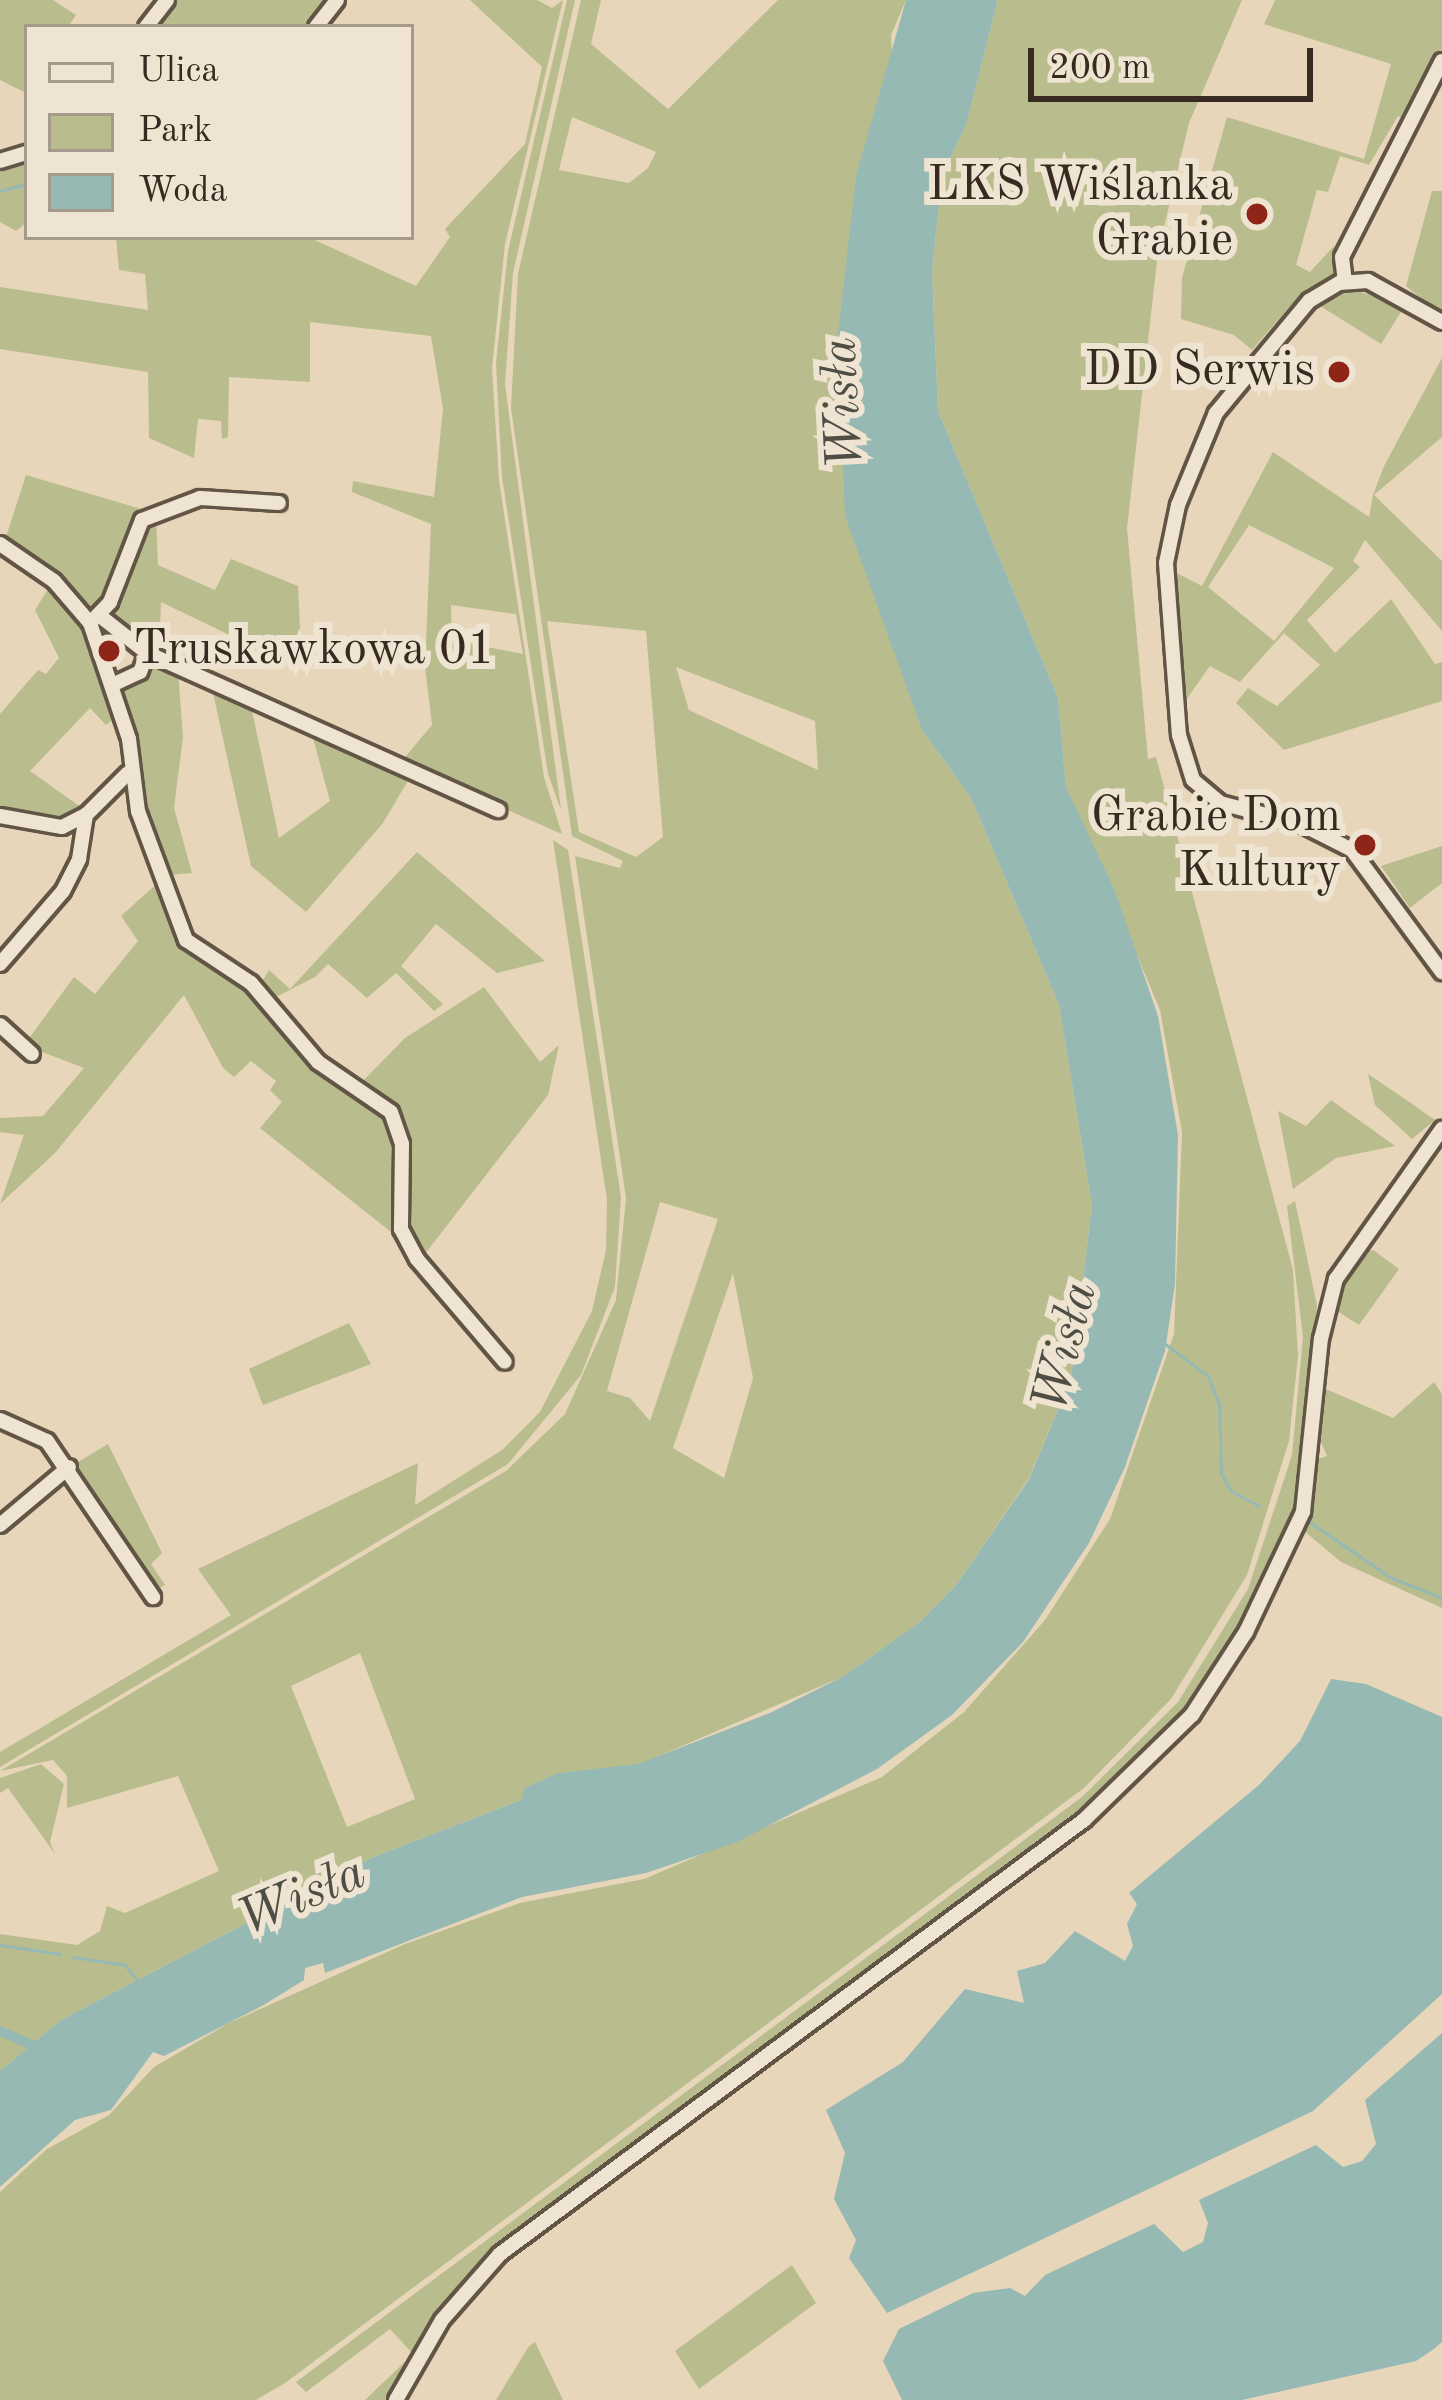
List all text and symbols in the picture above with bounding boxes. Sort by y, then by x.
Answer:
legend [24,24,414,240]
scale bar [1034,24,1319,98]
text: 200 m [1049,51,1150,87]
text: Ulica [138,54,219,90]
text: Park [138,114,212,150]
place label: LKS Wiślanka Grabie [927,157,1233,270]
text: Woda [138,174,227,210]
marker: LKS Wiślanka Grabie [1244,201,1270,227]
water label: Wisła [811,336,879,472]
place label: DD Serwis [1084,343,1315,401]
marker: DD Serwis [1326,359,1352,385]
place label: Truskawkowa 01 [133,622,495,680]
marker: Truskawkowa 01 [96,638,122,664]
place label: Grabie Dom Kultury [1091,788,1341,901]
marker: Grabie Dom Kultury [1352,832,1378,858]
water label: Wisła [1021,1276,1113,1420]
water label: Wisła [228,1844,376,1952]

